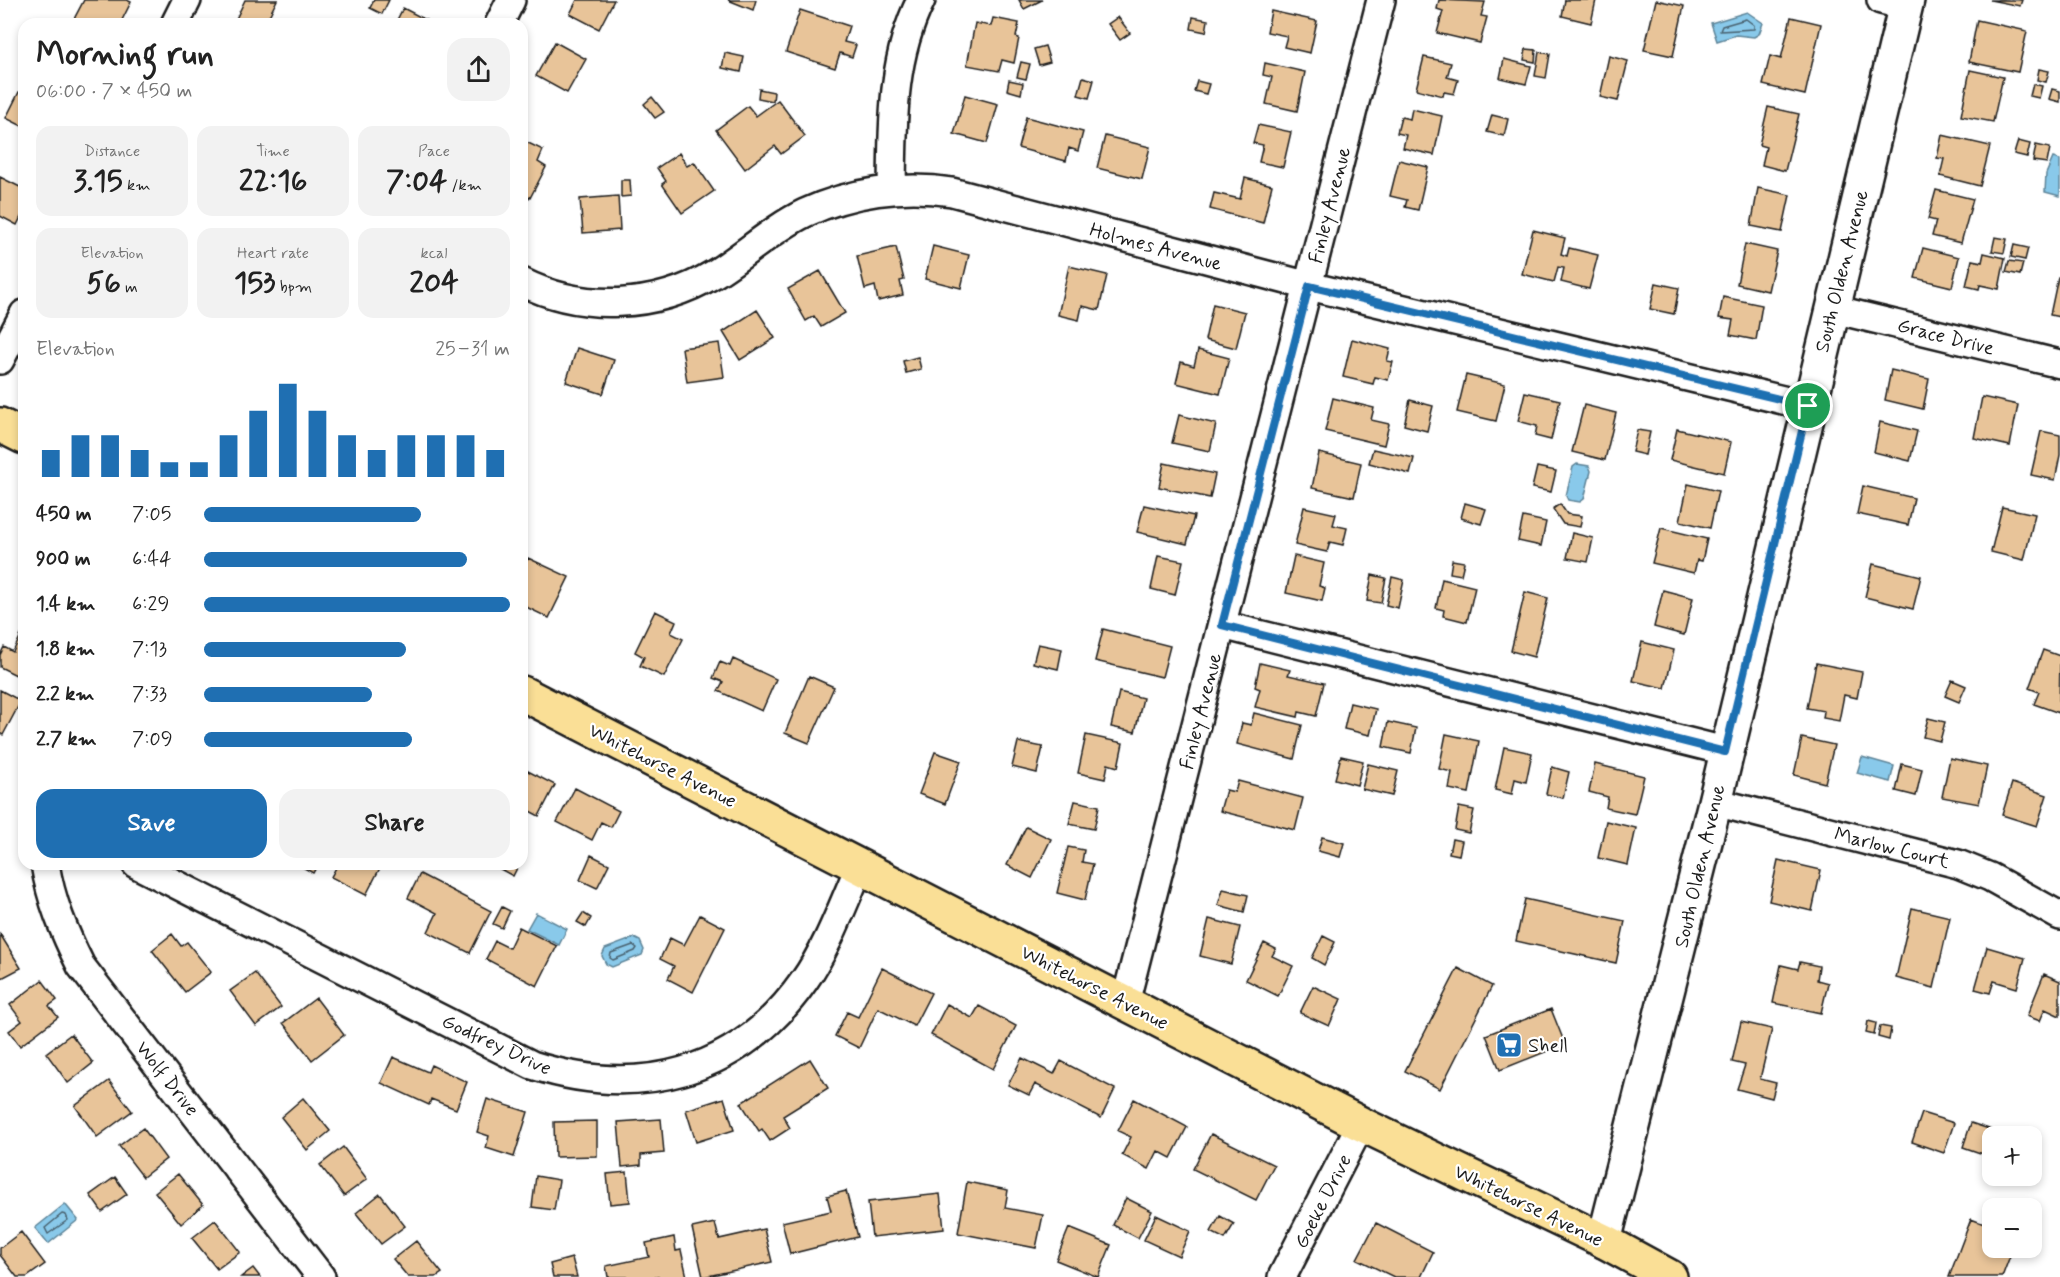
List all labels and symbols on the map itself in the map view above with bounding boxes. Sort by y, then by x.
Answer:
street label: Finley Avenue [1303,144,1358,267]
street label: South Olden Avenue [1809,187,1876,356]
street label: Holmes Avenue [1086,217,1225,278]
street label: Grace Drive [1894,312,1997,363]
pin [1782,380,1833,431]
street label: Finley Avenue [1174,650,1229,773]
street label: Whitehorse Avenue [584,717,741,815]
street label: South Olden Avenue [1669,782,1732,951]
street label: Marlow Court [1831,821,1952,876]
street label: Whitehorse Avenue [1016,939,1173,1037]
street label: Godfrey Drive [437,1008,556,1083]
supermarket icon: Shell [1494,1030,1524,1060]
place label: Shell [1528,1033,1568,1060]
street label: Wolf Drive [129,1036,205,1122]
street label: Goeke Drive [1288,1150,1359,1253]
street label: Whitehorse Avenue [1449,1159,1607,1254]

